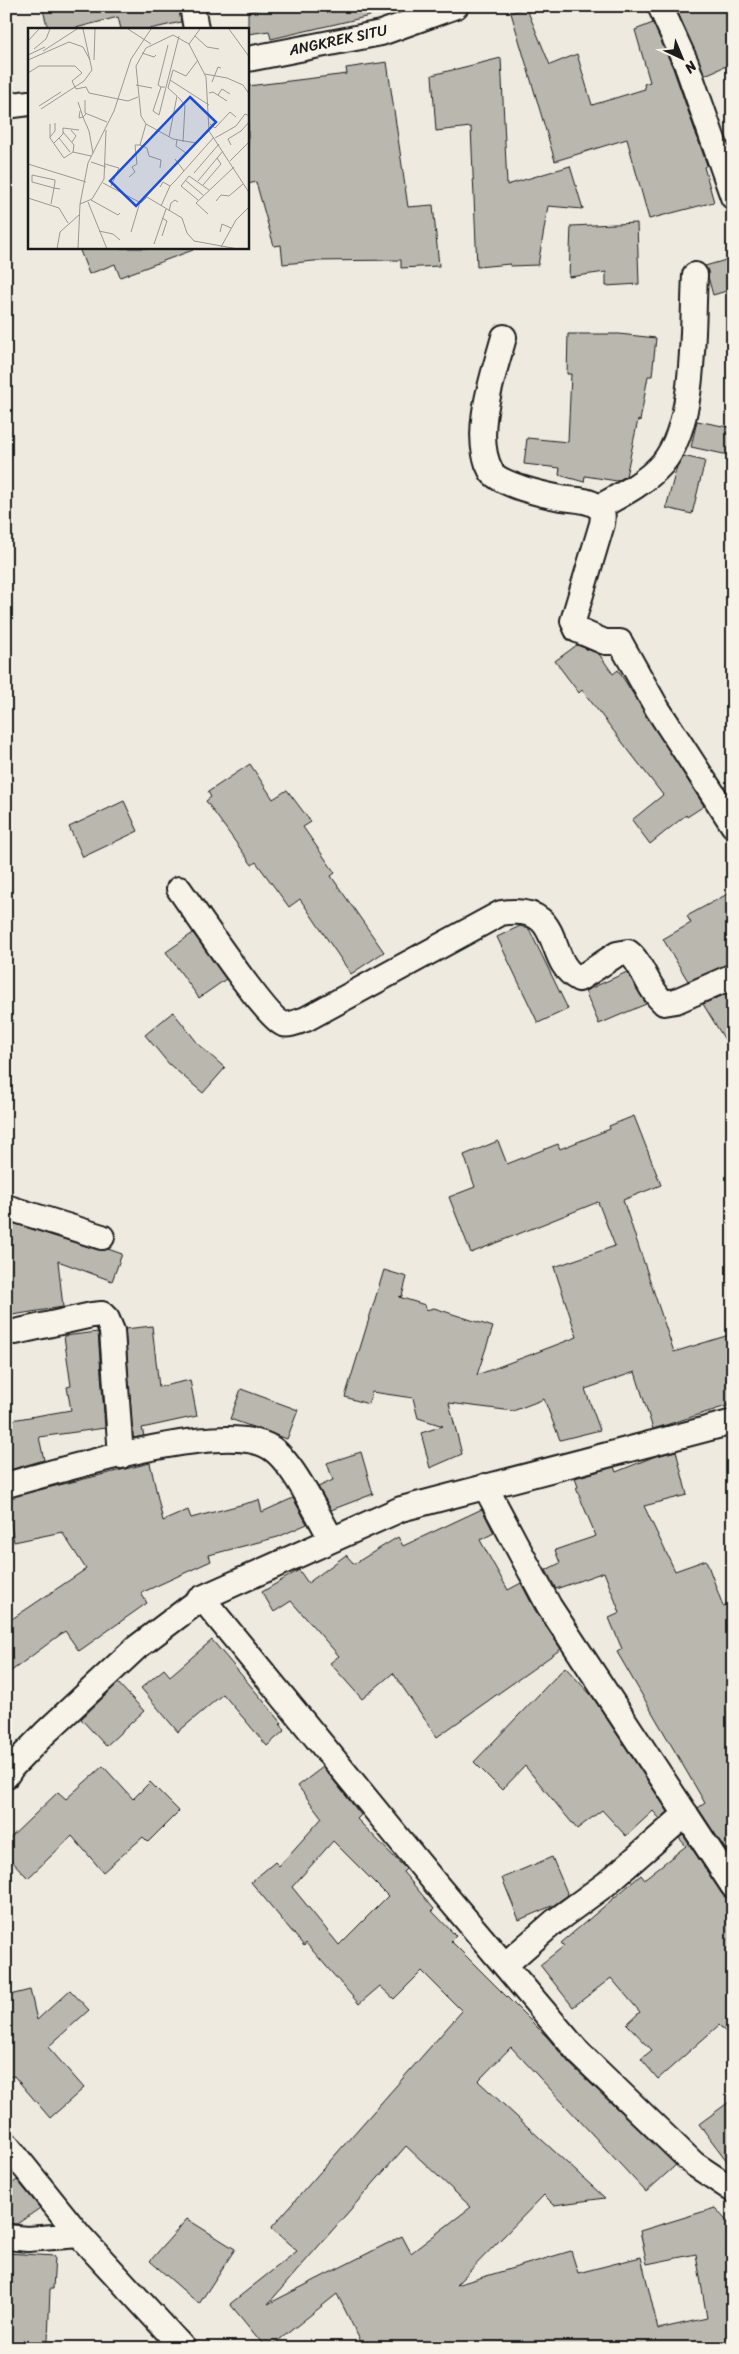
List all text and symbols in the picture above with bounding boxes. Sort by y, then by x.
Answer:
street label: ANGKREK SITU [285,17,391,63]
inset map [28,28,249,249]
north arrow [656,32,706,82]
text: N [678,54,704,80]

